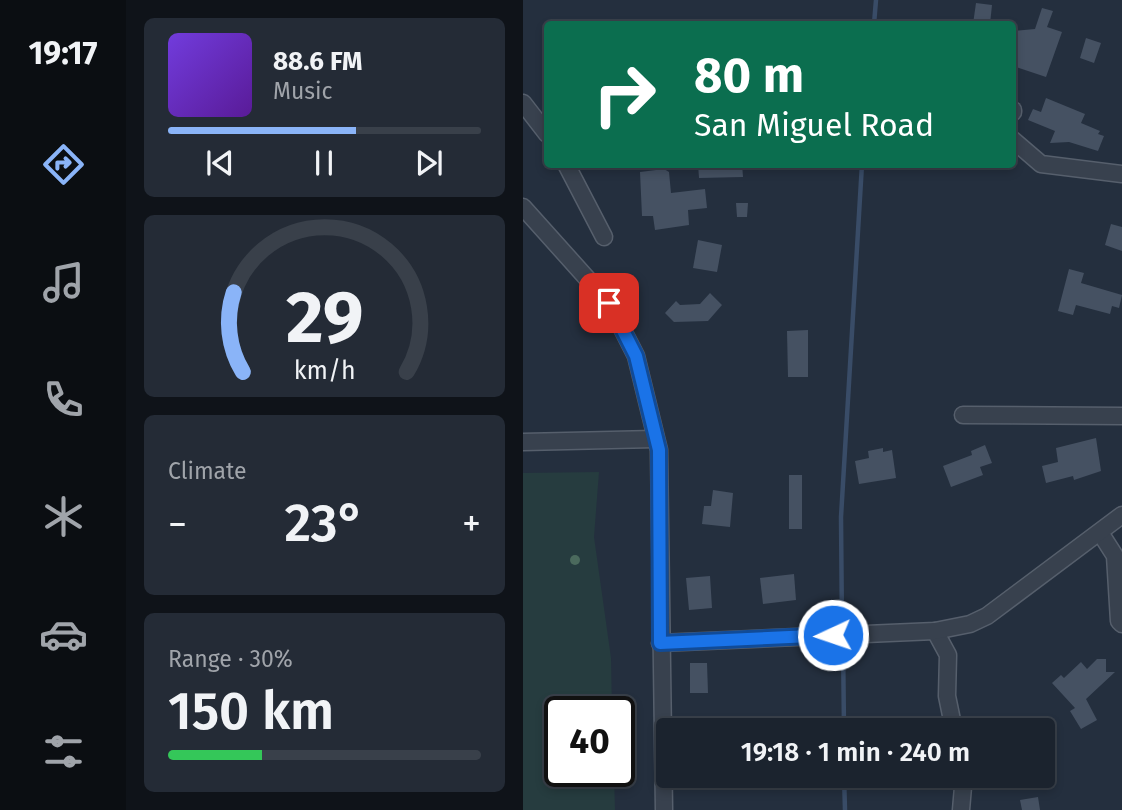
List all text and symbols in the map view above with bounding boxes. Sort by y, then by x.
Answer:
text: 19:17 [28,34,98,72]
text: 88.6 FM [273,46,362,77]
text: 80 m [694,46,804,105]
icon: right [579,49,670,140]
text: Music [273,77,333,105]
text: San Miguel Road [694,106,934,144]
icon: directions [39,140,88,189]
icon: previous [201,144,239,182]
icon: pause [305,144,343,182]
icon: next [410,144,448,182]
icon: music [39,258,88,307]
pin [579,273,639,333]
text: 29 [286,275,363,362]
icon: arrive [590,284,628,322]
text: km/h [294,356,355,386]
icon: phone [39,375,88,424]
text: Climate [168,457,247,485]
icon: climate [39,492,88,541]
text: 23° [284,492,365,555]
text: − [168,501,187,547]
text: + [462,501,481,547]
position arrow [796,598,870,672]
icon: car [39,610,88,659]
text: Range · 30% [168,645,293,673]
text: 150 km [168,680,334,743]
speed limit sign: 40 [544,696,635,787]
icon: filters [39,727,88,776]
text: 19:18 · 1 min · 240 m [741,737,970,768]

